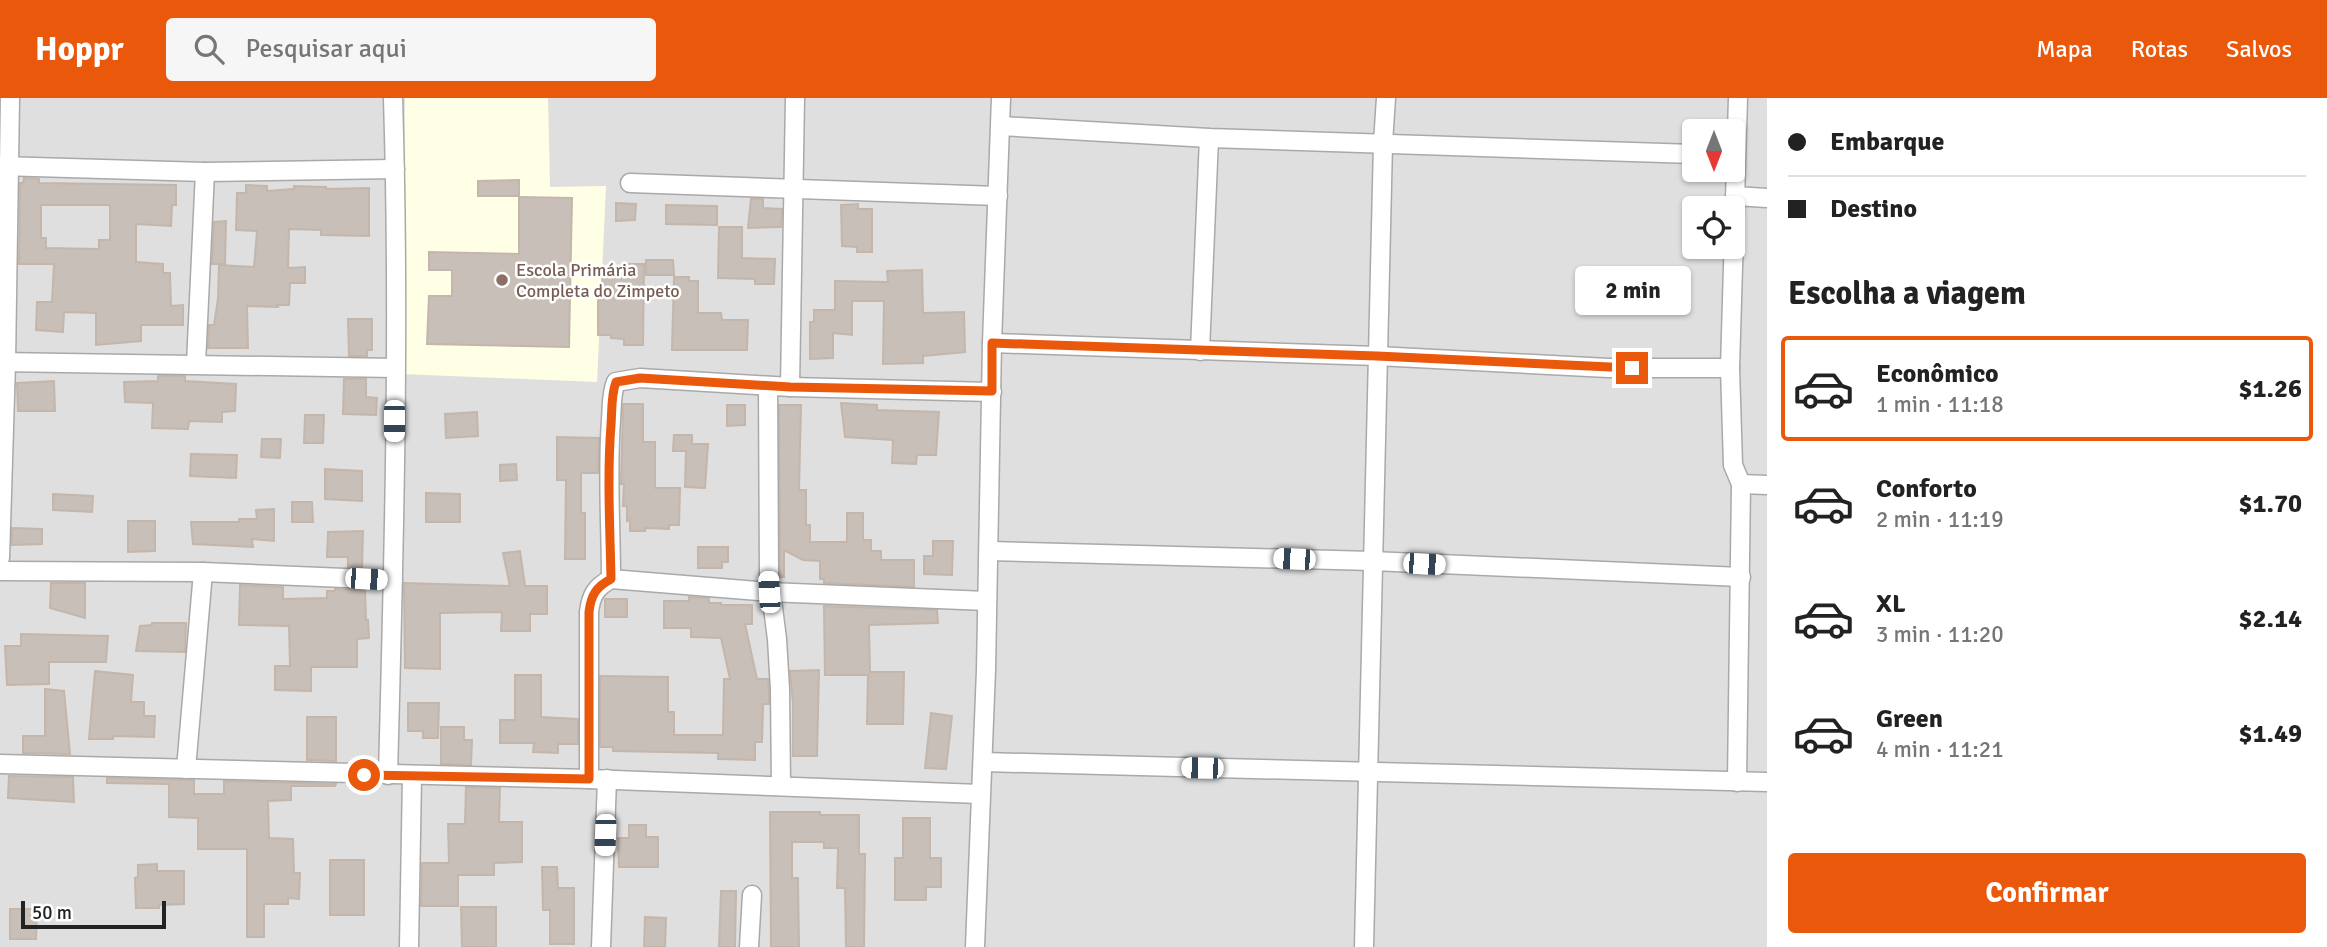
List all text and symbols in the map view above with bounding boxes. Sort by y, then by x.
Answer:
search box [166,18,656,81]
text: Hoppr [35,29,124,70]
icon: search [190,30,228,68]
text: Pesquisar aqui [246,33,407,65]
text: Mapa [2036,34,2093,64]
text: Rotas [2131,34,2188,64]
text: Salvos [2226,34,2292,64]
north arrow [1682,119,1745,182]
map controls [1682,119,1745,259]
text: Embarque [1830,126,1944,158]
text: Destino [1830,193,1917,225]
button: locate [1682,196,1745,259]
place label: Escola Primária Completa do Zimpeto [516,259,680,302]
callout: 2 min [1574,266,1690,316]
marker: Escola Primária Completa do Zimpeto [494,272,510,288]
text: Escolha a viagem [1788,274,2026,313]
text: 2 min [1605,276,1661,305]
route end [1616,352,1648,384]
icon: car [1792,357,1855,420]
text: Econômico [1876,358,1999,390]
text: $1.26 [2238,373,2302,405]
text: 1 min · 11:18 [1876,390,2004,419]
car [384,400,405,442]
icon: car [1792,472,1855,535]
text: Conforto [1876,473,1977,505]
text: $1.70 [2238,488,2302,520]
text: 2 min · 11:19 [1876,505,2004,534]
car [1273,548,1316,570]
car [1403,552,1446,576]
car [345,567,388,591]
car [758,570,781,614]
icon: car [1792,587,1855,650]
text: XL [1876,588,1906,620]
text: $2.14 [2238,603,2302,635]
text: 3 min · 11:20 [1876,620,2004,649]
icon: car [1792,702,1855,765]
text: Green [1876,703,1943,735]
text: $1.49 [2238,718,2302,750]
text: 4 min · 11:21 [1876,735,2004,764]
car [1181,757,1224,779]
route start [348,759,380,791]
car [594,814,617,856]
button: Confirmar [1788,853,2306,933]
scale bar [21,898,166,930]
text: 50 m [32,901,72,925]

